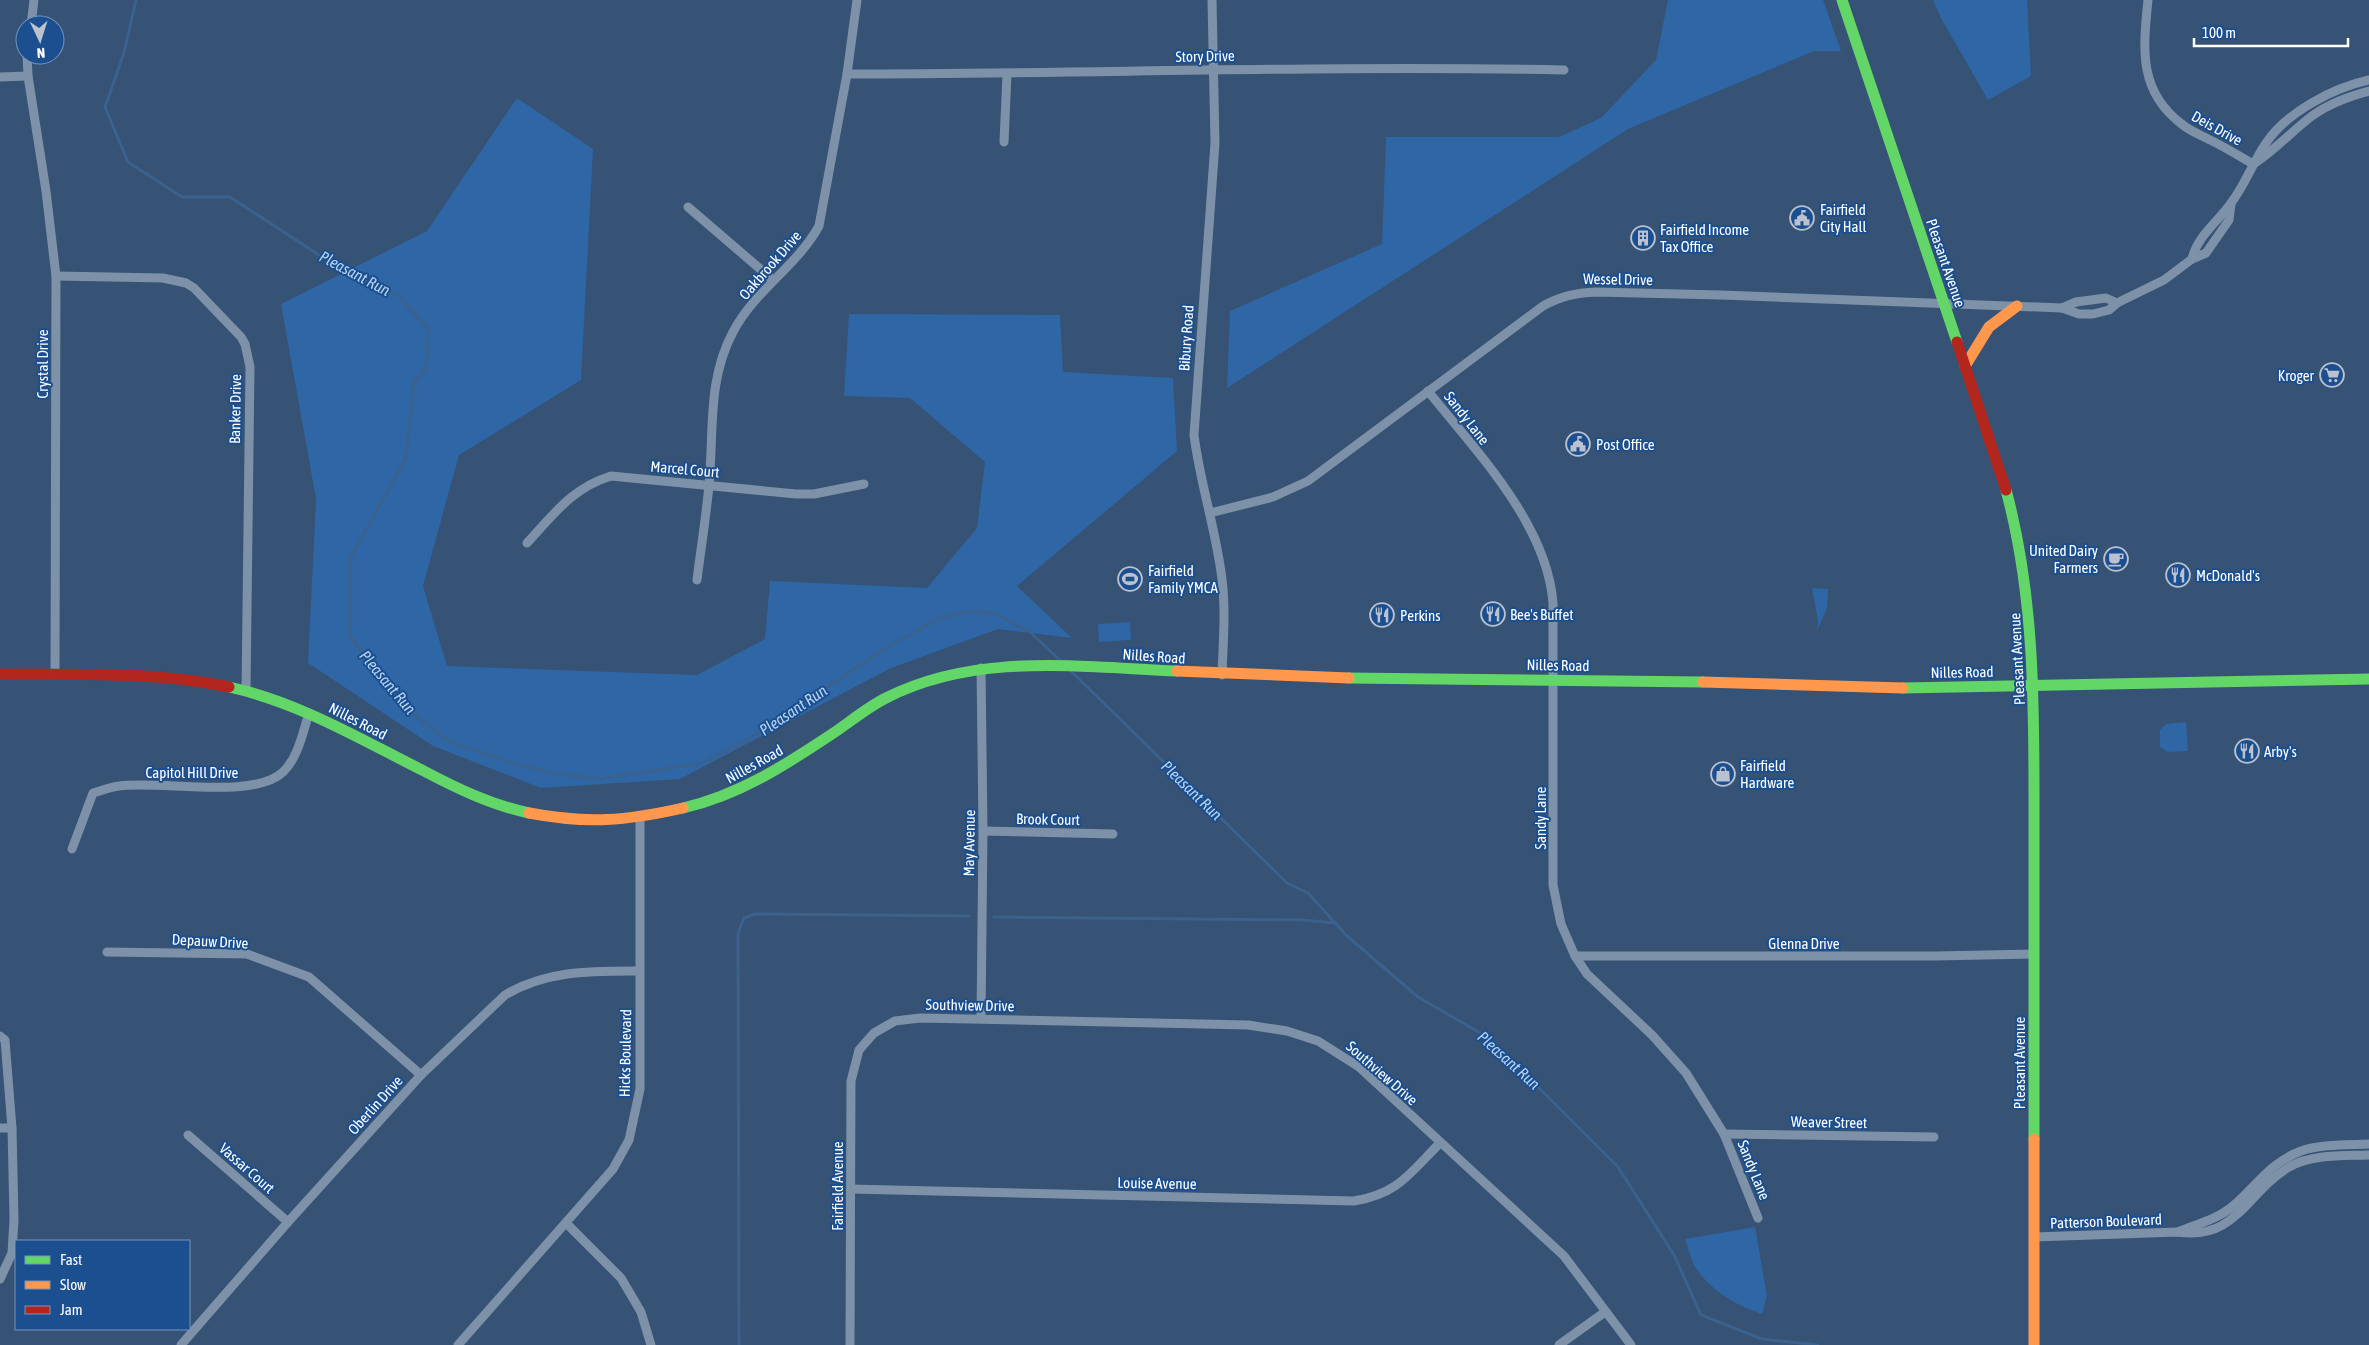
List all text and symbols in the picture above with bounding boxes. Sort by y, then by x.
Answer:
north arrow [15,15,65,65]
scale bar [2194,15,2348,47]
text: 100 m [2202,24,2236,41]
text: N [36,45,46,61]
street label: Story Drive [1175,47,1235,65]
street label: Deis Drive [2189,107,2245,149]
place label: Fairfield City Hall [1820,201,1866,235]
public building icon: Fairfield City Hall [1789,205,1815,231]
street label: Pleasant Avenue [1923,217,1969,310]
place label: Fairfield Income Tax Office [1660,221,1749,255]
building icon: Fairfield Income Tax Office [1630,225,1656,251]
street label: Oakbrook Drive [735,227,805,303]
water label: Pleasant Run [317,247,394,299]
street label: Wessel Drive [1583,270,1653,288]
street label: Bibury Road [1175,304,1197,372]
street label: Crystal Drive [34,329,51,399]
supermarket icon: Kroger [2319,362,2345,388]
place label: Kroger [2278,367,2315,384]
street label: Banker Drive [226,374,244,444]
street label: Sandy Lane [1441,388,1493,448]
public building icon: Post Office [1565,431,1591,457]
place label: Post Office [1596,436,1655,453]
street label: Marcel Court [650,458,720,480]
place label: United Dairy Farmers [2029,542,2098,576]
cafe icon: United Dairy Farmers [2103,546,2129,572]
place label: Fairfield Family YMCA [1148,562,1219,596]
restaurant icon: McDonald's [2165,562,2191,588]
sports icon: Fairfield Family YMCA [1117,566,1143,592]
place label: McDonald's [2196,567,2260,584]
restaurant icon: Bee's Buffet [1480,601,1506,627]
restaurant icon: Perkins [1369,602,1395,628]
place label: Bee's Buffet [1510,606,1574,623]
place label: Perkins [1400,607,1441,624]
street label: Pleasant Avenue [2006,612,2028,706]
street label: Nilles Road [1122,645,1186,667]
water label: Pleasant Run [356,647,420,718]
street label: Nilles Road [1526,656,1590,674]
street label: Nilles Road [1930,663,1994,681]
water label: Pleasant Run [756,681,830,739]
street label: Nilles Road [326,699,390,743]
restaurant icon: Arby's [2234,738,2260,764]
street label: Nilles Road [722,741,786,787]
place label: Arby's [2264,743,2297,760]
water label: Pleasant Run [1158,757,1226,824]
place label: Fairfield Hardware [1740,757,1794,791]
shop icon: Fairfield Hardware [1710,761,1736,787]
street label: Capitol Hill Drive [146,764,239,781]
street label: Sandy Lane [1532,786,1549,849]
street label: May Avenue [960,809,978,877]
street label: Brook Court [1016,810,1080,828]
street label: Depauw Drive [171,931,249,952]
street label: Glenna Drive [1768,935,1840,952]
street label: Southview Drive [926,996,1015,1014]
street label: Hicks Boulevard [616,1009,634,1097]
street label: Pleasant Avenue [2011,1017,2028,1109]
water label: Pleasant Run [1474,1027,1544,1093]
street label: Southview Drive [1343,1038,1421,1109]
street label: Oberlin Drive [344,1072,406,1138]
street label: Weaver Street [1791,1113,1867,1131]
street label: Sandy Lane [1734,1138,1774,1202]
street label: Vassar Court [216,1139,278,1197]
street label: Fairfield Avenue [829,1141,846,1231]
street label: Louise Avenue [1117,1174,1197,1192]
street label: Patterson Boulevard [2050,1211,2162,1231]
legend [15,1240,190,1330]
text: Fast [60,1251,82,1268]
text: Slow [60,1276,86,1293]
text: Jam [60,1301,83,1318]

